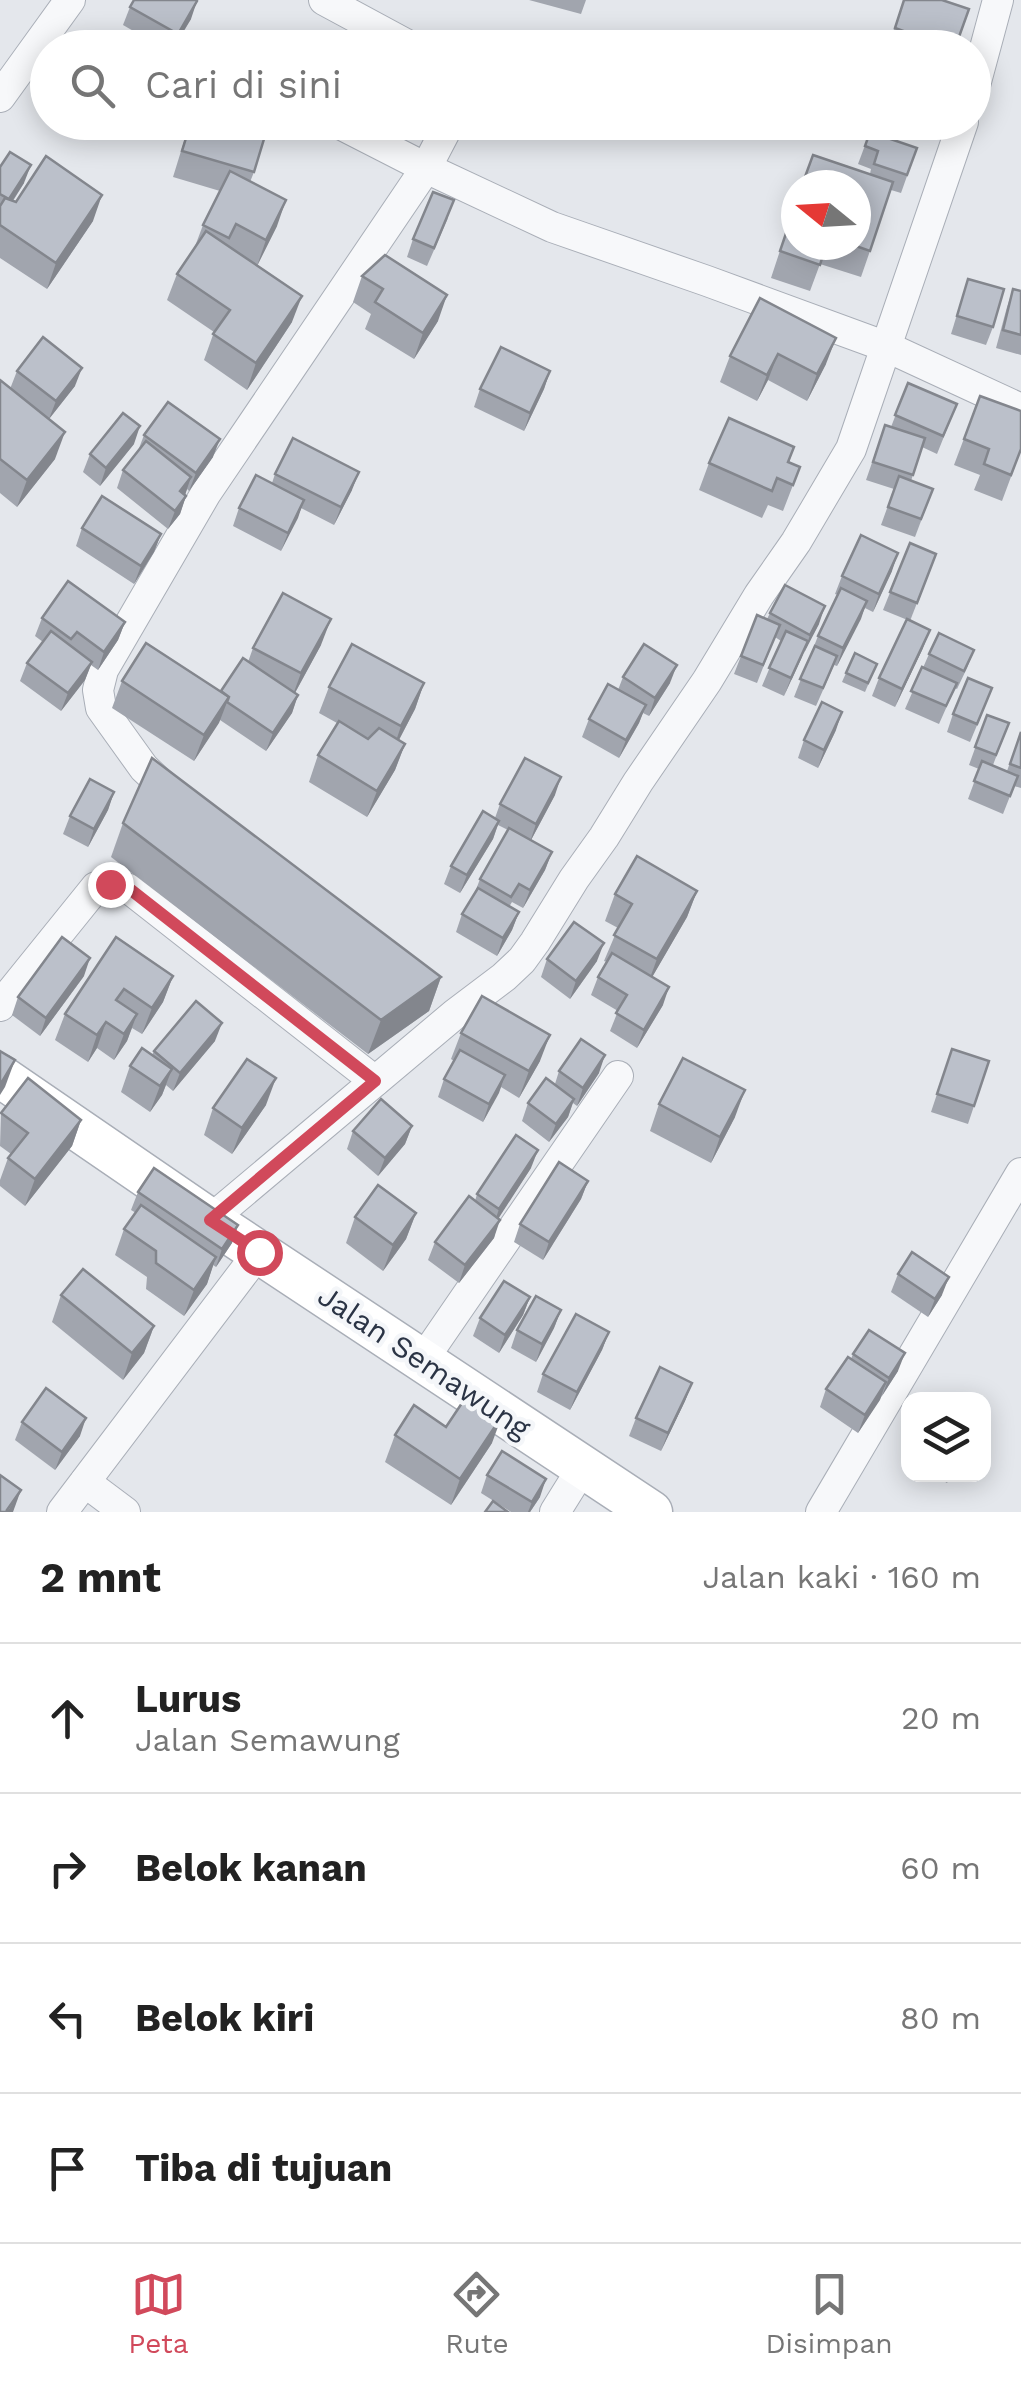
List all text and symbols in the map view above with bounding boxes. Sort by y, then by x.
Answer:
search box [30,30,991,140]
icon: search [65,58,120,113]
text: Cari di sini [145,63,342,107]
north arrow [781,170,871,260]
route end [88,862,134,908]
route start [237,1230,283,1276]
street label: Jalan Semawung [312,1278,537,1446]
map controls [901,1392,991,1482]
button: layers [901,1392,991,1482]
text: 2 mnt [40,1553,161,1602]
text: Jalan kaki · 160 m [702,1558,981,1596]
text: Lurus [135,1677,241,1721]
icon: ahead [40,1691,95,1746]
text: 20 m [901,1699,981,1737]
text: Jalan Semawung [135,1721,400,1759]
icon: right [40,1841,95,1896]
text: Belok kanan [135,1846,367,1890]
text: 60 m [900,1849,981,1887]
icon: left [40,1991,95,2046]
text: Belok kiri [135,1996,314,2040]
text: 80 m [900,1999,981,2037]
icon: arrive [40,2141,95,2196]
text: Tiba di tujuan [135,2146,392,2190]
tab: Peta [128,2267,189,2360]
tab: Rute [445,2267,509,2360]
tab: Disimpan [765,2267,893,2360]

